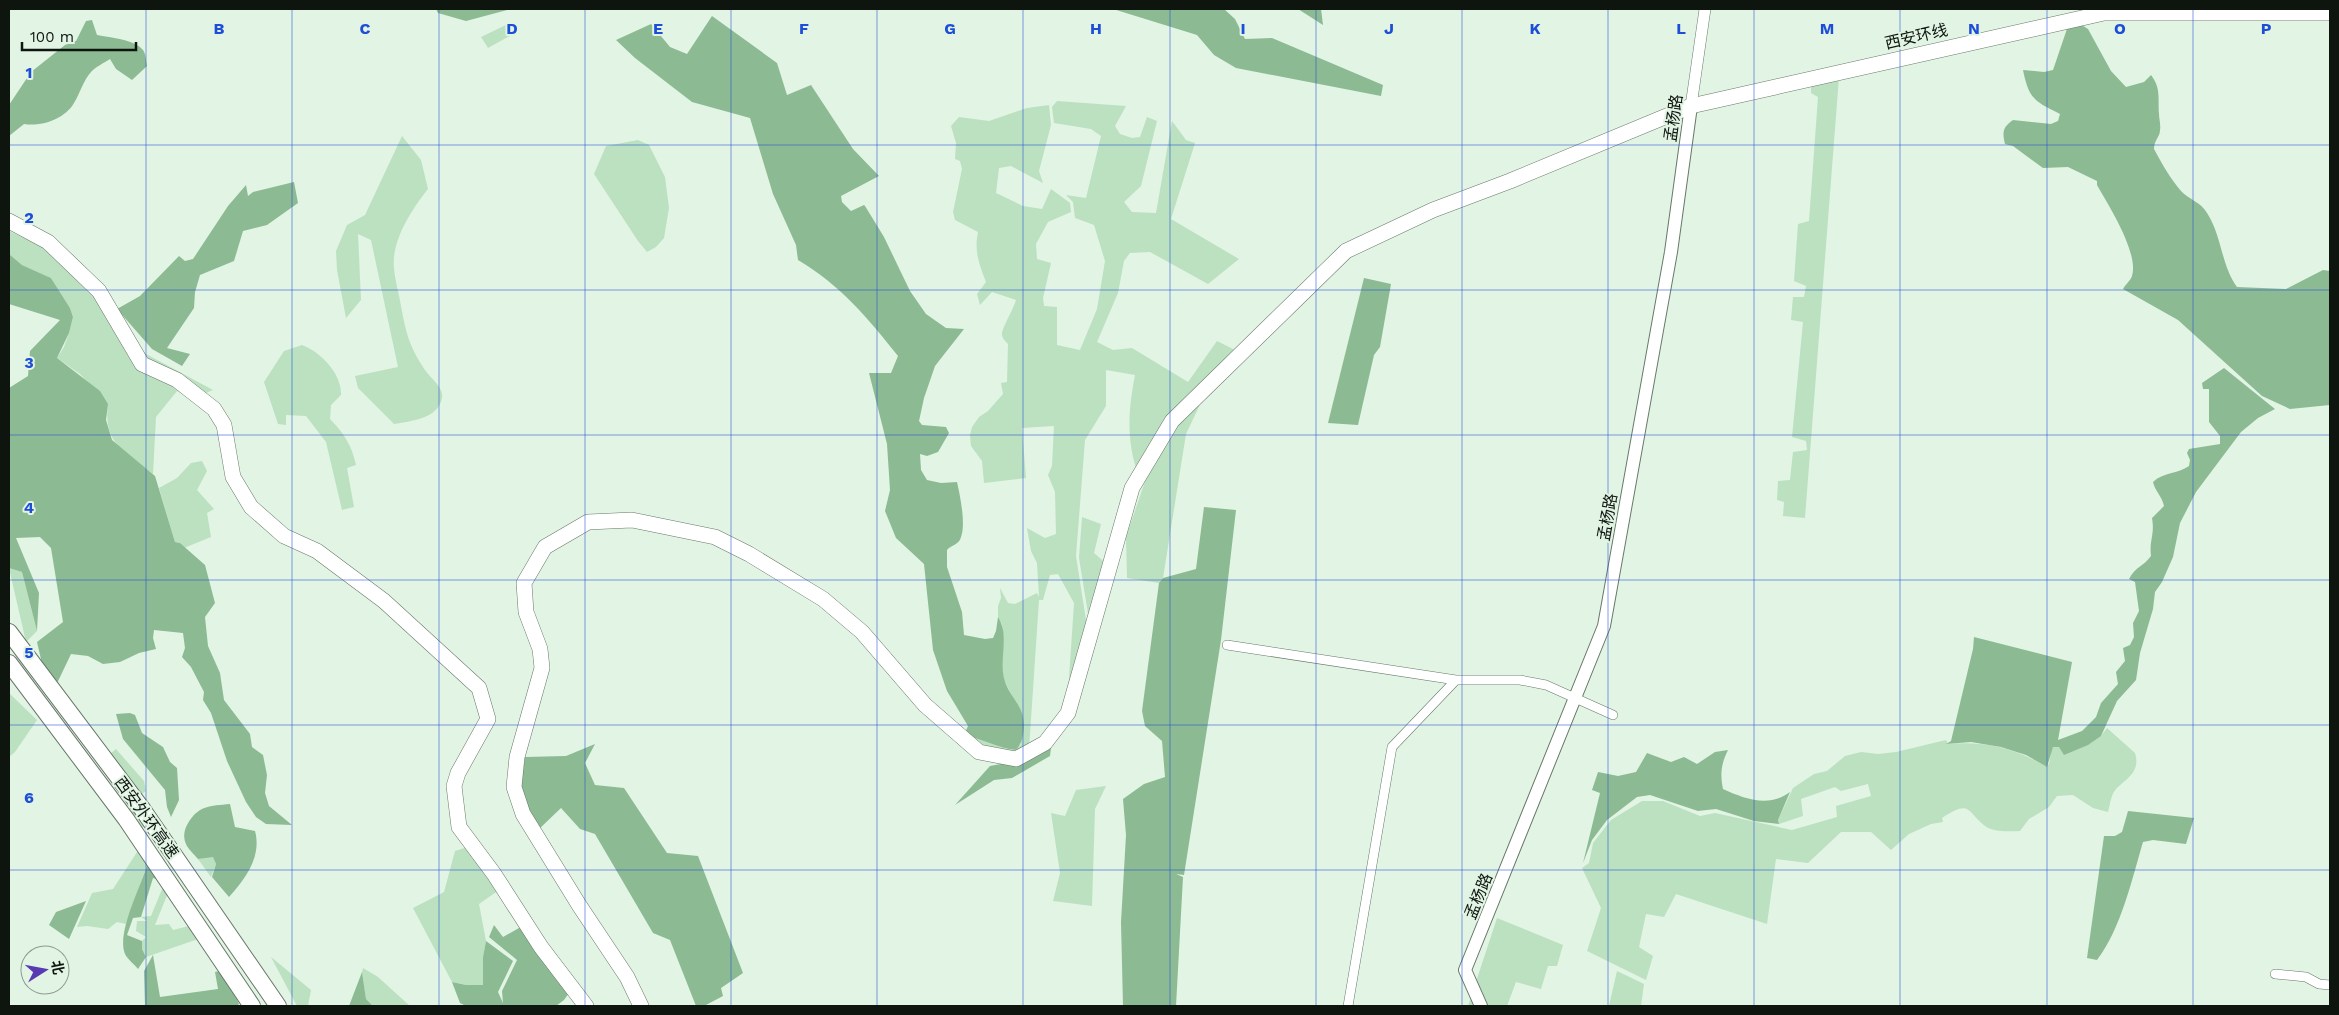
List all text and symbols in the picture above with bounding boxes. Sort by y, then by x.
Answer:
text: B [214,19,225,38]
text: C [360,19,371,38]
text: D [506,19,518,38]
text: E [653,19,663,38]
text: F [799,19,809,38]
text: G [944,19,956,38]
text: H [1090,19,1102,38]
text: I [1240,19,1246,38]
text: J [1384,19,1394,38]
text: K [1529,19,1541,38]
text: L [1676,19,1686,38]
text: M [1820,19,1834,38]
text: N [1968,19,1980,38]
text: O [2114,19,2126,38]
text: P [2261,19,2272,38]
scale bar [22,20,136,52]
street label: 西安环线 [1883,20,1949,53]
text: 100 m [30,28,74,46]
text: 1 [26,63,32,82]
street label: 孟杨路 [1661,93,1686,143]
text: 2 [24,208,34,227]
text: 3 [24,353,34,372]
street label: 孟杨路 [1594,492,1621,542]
text: 4 [24,498,34,517]
text: 5 [24,643,34,662]
street label: 西安外环高速 [111,773,182,862]
text: 6 [24,788,34,807]
street label: 孟杨路 [1461,870,1496,922]
north arrow [20,945,70,995]
text: 北 [49,959,67,976]

